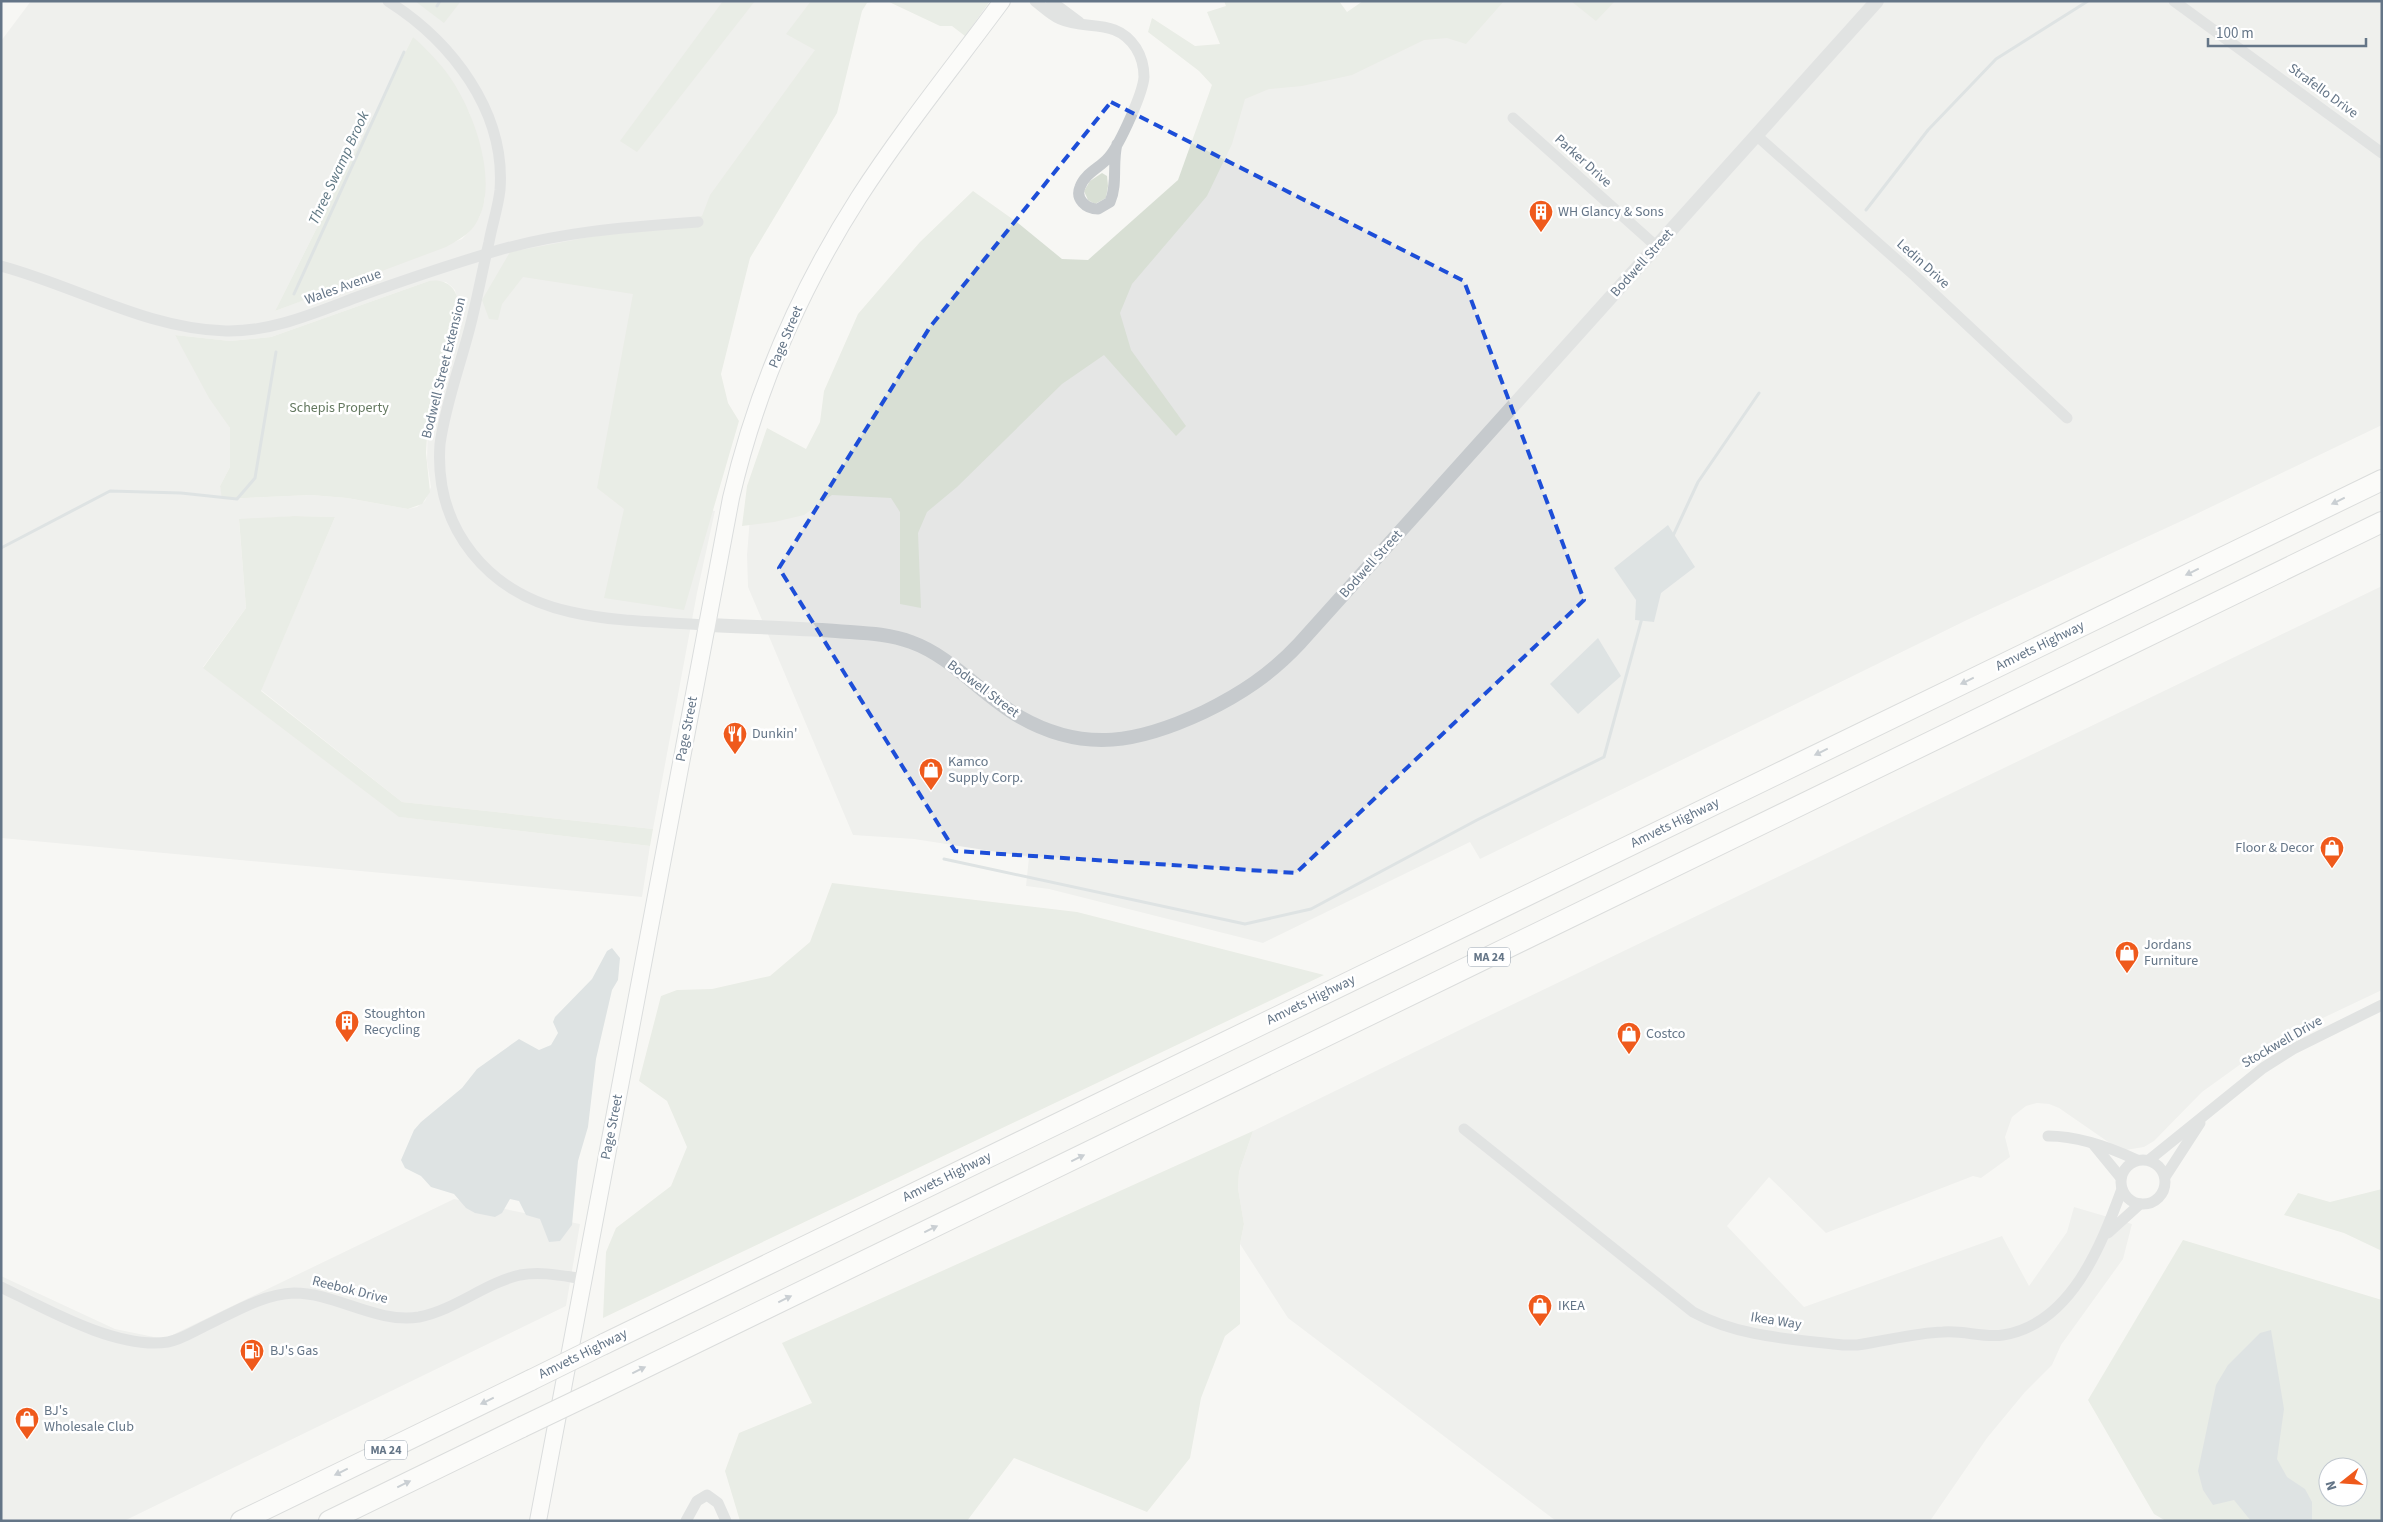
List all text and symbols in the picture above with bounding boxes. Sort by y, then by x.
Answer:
scale bar [2208,15,2366,47]
text: 100 m [2216,23,2254,44]
street label: Strafello Drive [2284,59,2362,123]
water label: Three Swamp Brook [303,107,375,228]
street label: Parker Drive [1550,130,1616,192]
building icon: WH Glancy & Sons [1528,199,1554,233]
place label: WH Glancy & Sons [1558,202,1664,222]
street label: Bodwell Street [1606,224,1678,301]
street label: Ledin Drive [1892,235,1954,293]
street label: Wales Avenue [302,264,384,310]
street label: Bodwell Street Extension [417,295,471,441]
street label: Page Street [764,302,808,371]
park label: Schepis Property [289,398,389,418]
one-way arrow [2331,497,2345,505]
street label: Bodwell Street [1335,525,1407,602]
one-way arrow [2185,568,2199,576]
street label: Amvets Highway [1992,616,2088,676]
street label: Bodwell Street [943,655,1023,723]
one-way arrow [1960,677,1974,685]
street label: Page Street [671,694,703,763]
restaurant icon: Dunkin' [722,721,748,755]
place label: Dunkin' [752,724,797,744]
one-way arrow [1814,748,1828,756]
place label: Kamco Supply Corp. [948,752,1023,788]
shop icon: Kamco Supply Corp. [918,757,944,791]
street label: Amvets Highway [1627,793,1723,853]
shop icon: Floor & Decor [2319,835,2345,869]
place label: Floor & Decor [2235,838,2314,858]
place label: Jordans Furniture [2144,935,2198,971]
shop icon: Jordans Furniture [2114,940,2140,974]
road number: MA 24 [1468,948,1510,966]
street label: Amvets Highway [1263,970,1359,1030]
place label: Stoughton Recycling [364,1004,425,1040]
building icon: Stoughton Recycling [334,1009,360,1043]
street label: Stockwell Drive [2238,1011,2326,1073]
shop icon: Costco [1616,1021,1642,1055]
place label: Costco [1646,1024,1685,1044]
street label: Page Street [596,1092,628,1161]
street label: Amvets Highway [899,1147,995,1207]
one-way arrow [1070,1153,1085,1162]
one-way arrow [924,1224,939,1233]
street label: Reebok Drive [310,1271,390,1309]
shop icon: IKEA [1527,1293,1553,1327]
one-way arrow [778,1295,792,1303]
place label: IKEA [1558,1296,1585,1316]
street label: Ikea Way [1749,1307,1803,1335]
street label: Amvets Highway [535,1324,631,1384]
fuel station icon: BJ's Gas [239,1338,265,1372]
place label: BJ's Gas [270,1341,318,1361]
one-way arrow [632,1366,646,1374]
one-way arrow [480,1397,494,1405]
place label: BJ's Wholesale Club [44,1401,134,1437]
shop icon: BJ's Wholesale Club [14,1406,40,1440]
road number: MA 24 [365,1440,407,1460]
north arrow [2318,1457,2368,1507]
one-way arrow [334,1468,348,1476]
text: N [2321,1478,2342,1493]
one-way arrow [397,1480,411,1488]

